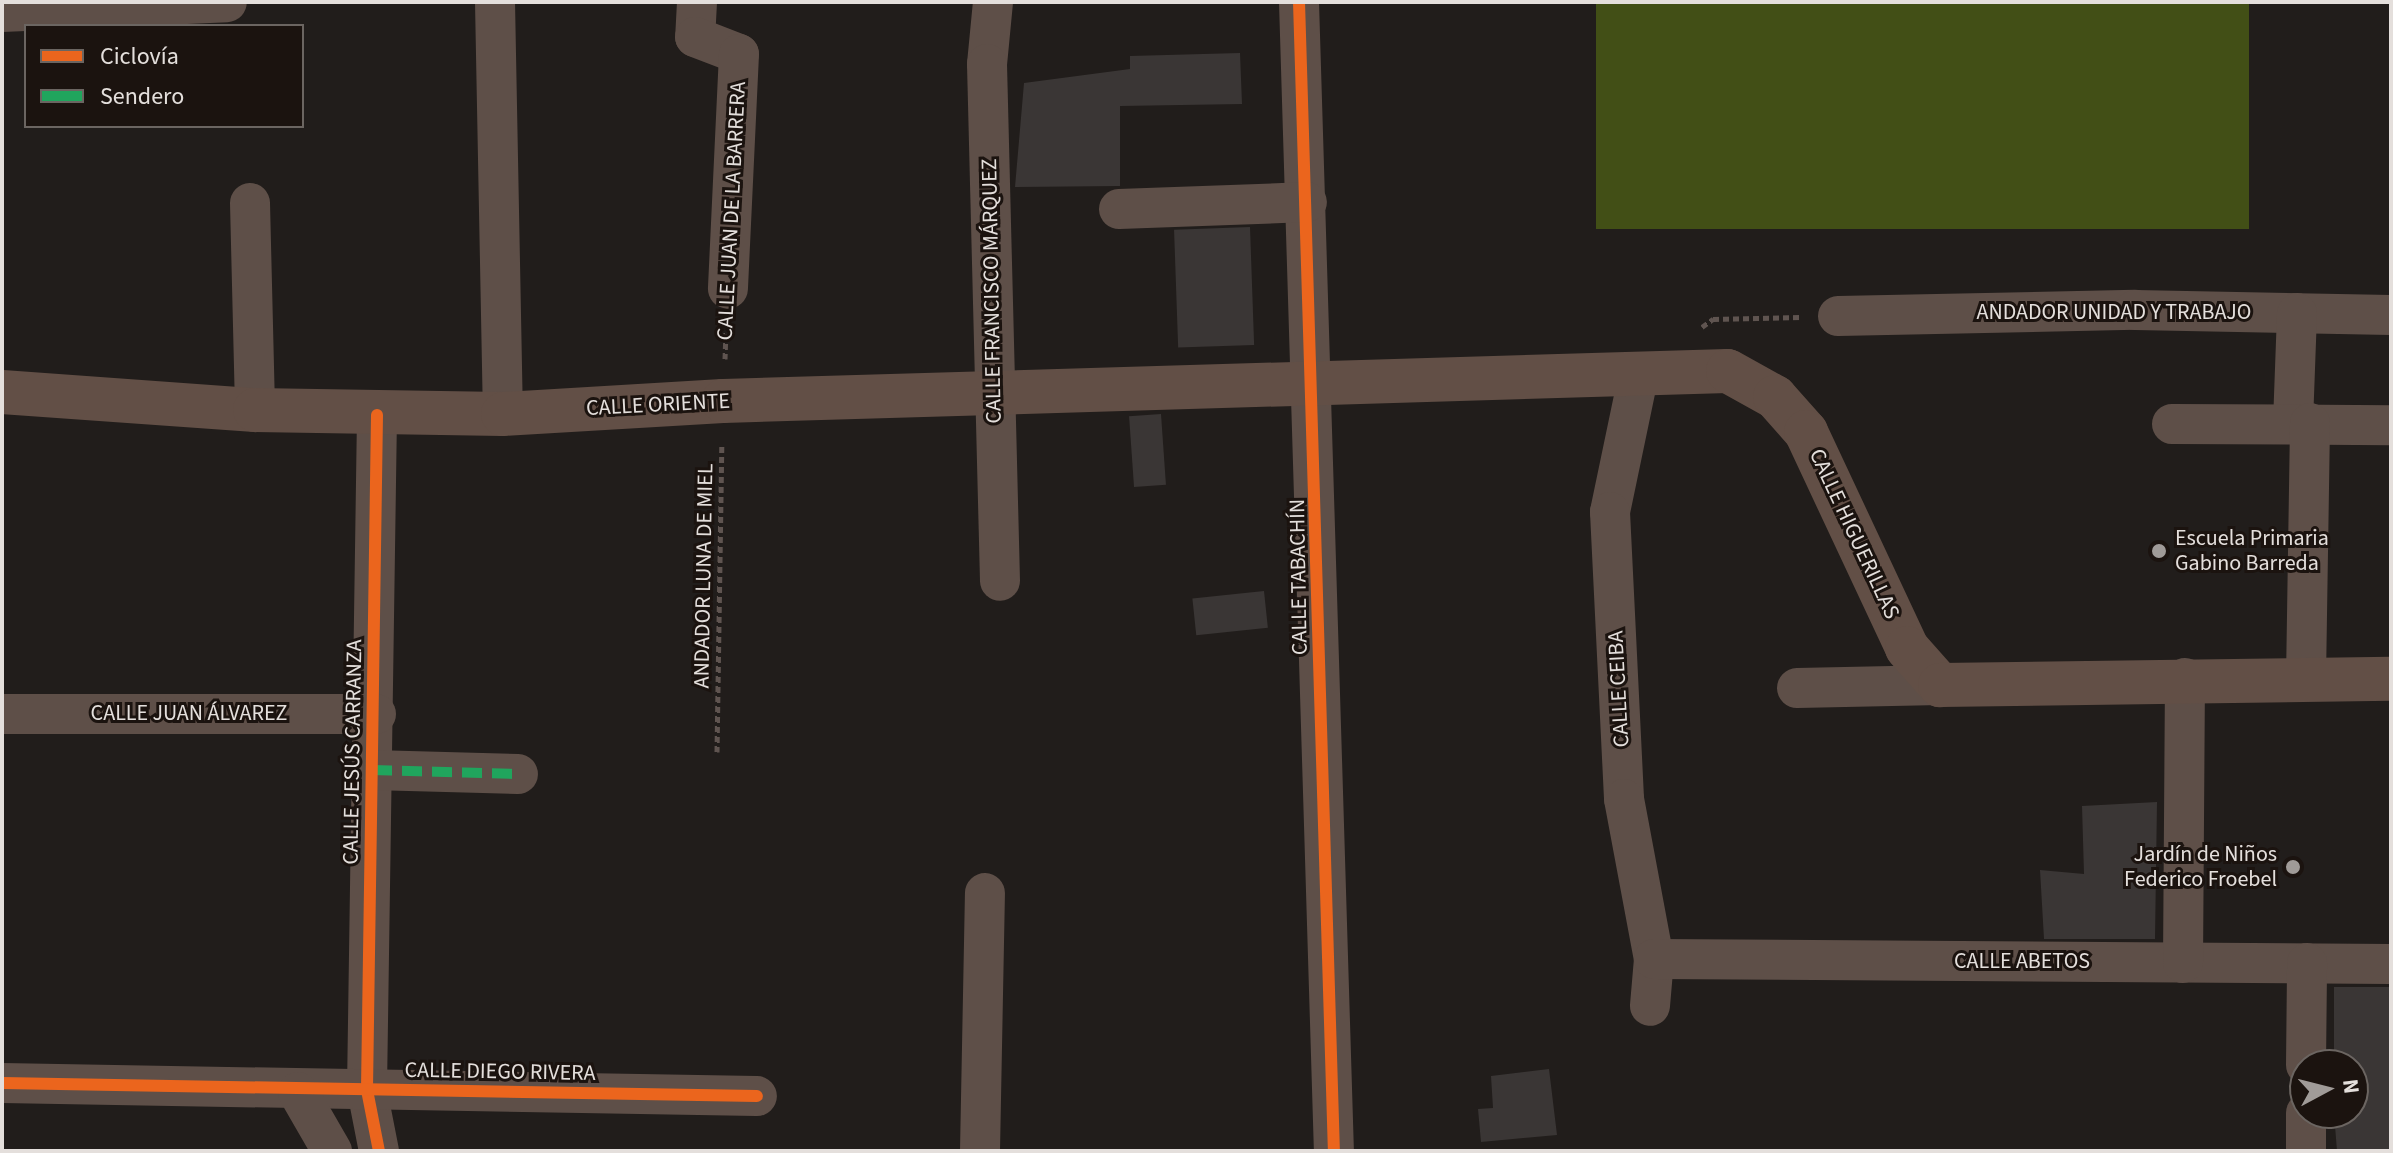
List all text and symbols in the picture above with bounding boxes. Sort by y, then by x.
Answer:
legend [24,24,304,128]
text: Ciclovía [100,39,179,74]
text: Sendero [100,79,184,114]
street label: CALLE JUAN DE LA BARRERA [712,81,752,341]
street label: CALLE FRANCISCO MÁRQUEZ [976,158,1008,424]
street label: ANDADOR UNIDAD Y TRABAJO [1977,300,2251,326]
street label: CALLE ORIENTE [585,388,731,422]
street label: CALLE HIGUERILLAS [1803,445,1905,623]
street label: ANDADOR LUNA DE MIEL [689,463,719,689]
street label: CALLE TABACHÍN [1284,499,1314,655]
place label: Escuela Primaria Gabino Barreda [2175,525,2329,576]
marker: Escuela Primaria Gabino Barreda [2150,542,2168,560]
street label: CALLE CEIBA [1603,630,1635,748]
street label: CALLE JESÚS CARRANZA [338,639,368,865]
street label: CALLE JUAN ÁLVAREZ [91,701,287,727]
place label: Jardín de Niños Federico Froebel [2124,841,2277,892]
marker: Jardín de Niños Federico Froebel [2284,858,2302,876]
street label: CALLE ABETOS [1954,949,2090,975]
north arrow [2289,1049,2369,1129]
street label: CALLE DIEGO RIVERA [404,1057,596,1087]
text: N [2334,1077,2368,1096]

